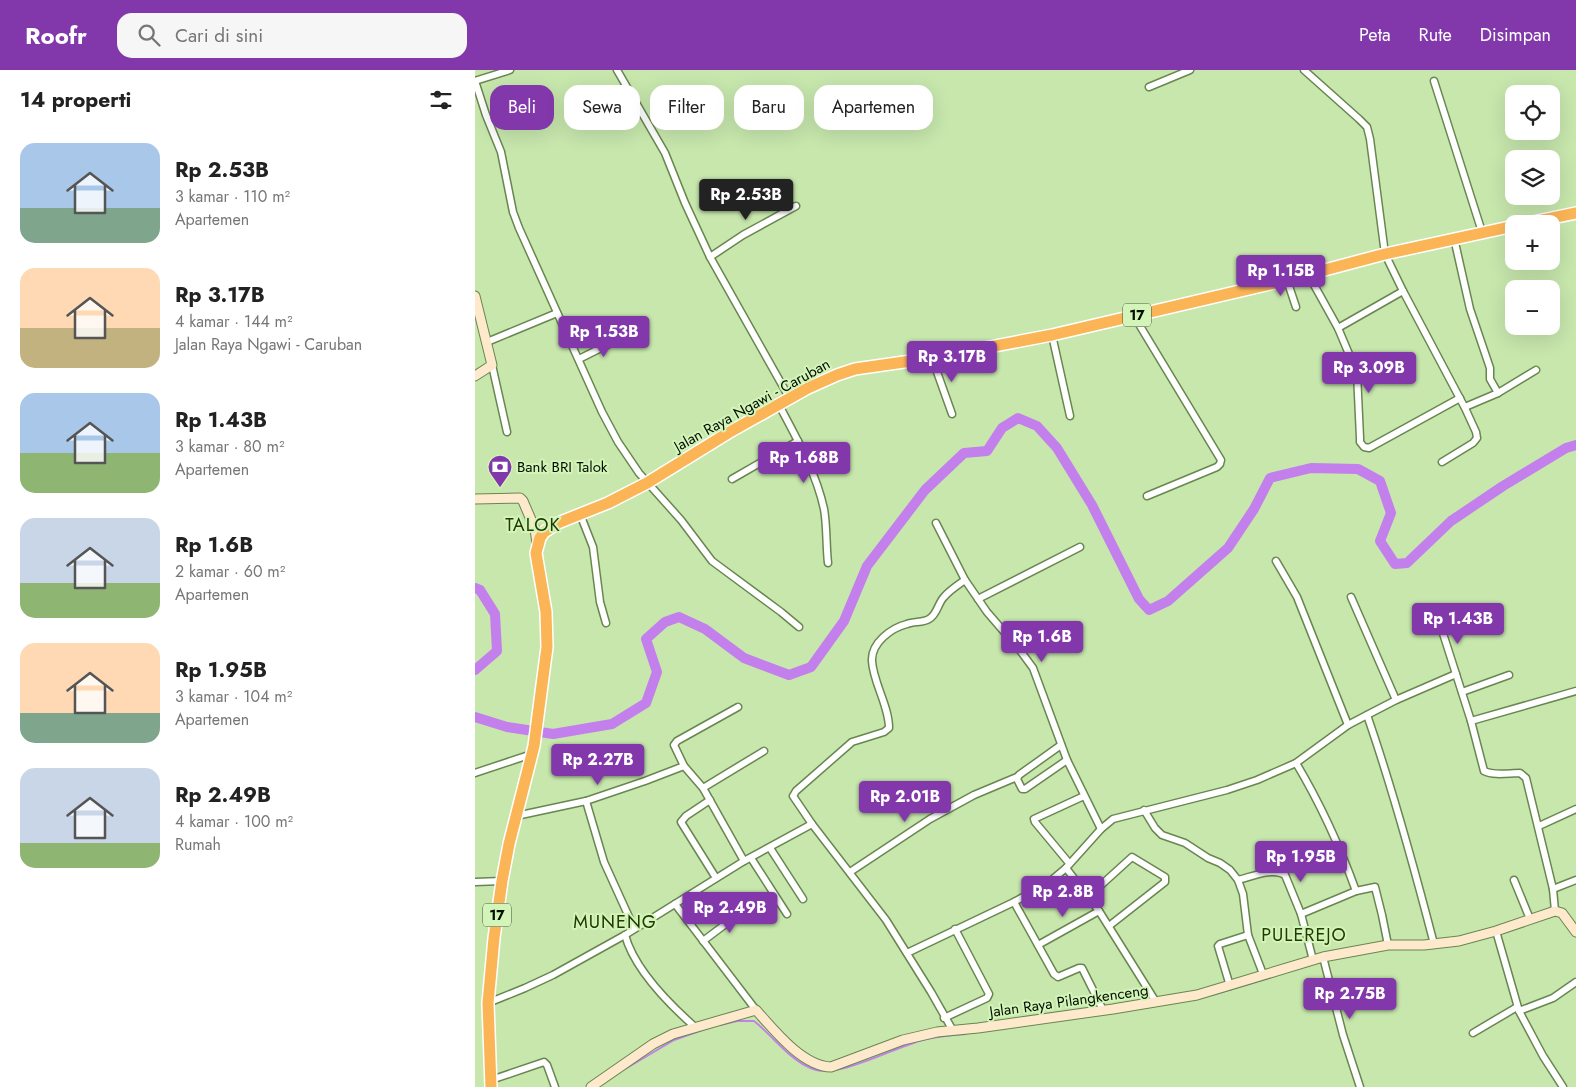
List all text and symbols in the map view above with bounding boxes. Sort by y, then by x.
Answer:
search box [117,13,467,58]
text: Roofr [25,18,87,53]
icon: search [135,21,163,49]
text: Cari di sini [175,22,263,49]
text: Peta [1359,22,1391,48]
text: Rute [1419,22,1452,48]
text: Disimpan [1480,22,1551,48]
text: 14 properti [20,85,131,115]
chip: Beli [490,85,554,130]
chip: Sewa [564,85,640,130]
chip: Filter [650,85,724,130]
chip: Baru [734,85,804,130]
chip: Apartemen [814,85,933,130]
map controls [1505,85,1560,335]
button: locate [1505,85,1560,140]
icon: filters [427,86,455,114]
button: layers [1505,150,1560,205]
text: Rp 2.53B [175,155,269,185]
icon: home [60,163,120,223]
pin: Rp 2.53B [694,178,798,221]
text: Rp 2.53B [710,183,782,206]
text: 3 kamar · 110 m² [175,185,290,208]
text: Apartemen [175,208,249,231]
button: + [1505,215,1560,270]
pin: Rp 1.15B [1229,254,1333,297]
text: Rp 1.15B [1247,259,1315,282]
text: Rp 3.17B [175,280,265,310]
button: − [1505,280,1560,335]
icon: home [60,288,120,348]
road number: 17 [1123,304,1151,326]
text: 4 kamar · 144 m² [175,310,293,333]
pin: Rp 1.53B [552,316,656,358]
text: Rp 1.53B [569,320,639,343]
text: Jalan Raya Ngawi - Caruban [175,333,362,356]
pin: Rp 3.17B [900,340,1004,383]
text: Rp 3.17B [918,345,986,368]
pin: Rp 3.09B [1317,352,1421,394]
street label: Jalan Raya Ngawi - Caruban [668,353,834,458]
text: Rp 3.09B [1333,356,1405,379]
text: Rp 1.43B [175,405,267,435]
icon: home [60,413,120,473]
text: 3 kamar · 80 m² [175,435,285,458]
pin: Rp 1.68B [752,442,856,484]
text: Rp 1.68B [769,446,839,469]
bank icon: Bank BRI Talok [487,454,513,488]
place label: Bank BRI Talok [517,456,608,478]
text: Apartemen [175,458,249,481]
district label: TALOK [505,512,561,538]
text: Rp 1.6B [175,530,253,560]
icon: home [60,538,120,598]
text: 2 kamar · 60 m² [175,560,285,583]
text: Apartemen [175,583,249,606]
pin: Rp 1.43B [1406,602,1510,645]
text: Rp 1.43B [1423,607,1493,630]
pin: Rp 1.6B [996,620,1088,663]
text: Rp 1.6B [1012,625,1072,648]
text: Rp 1.95B [175,655,267,685]
icon: home [60,663,120,723]
text: 3 kamar · 104 m² [175,685,292,708]
text: Apartemen [175,708,249,731]
pin: Rp 2.27B [546,744,650,786]
text: Rp 2.27B [562,748,634,771]
text: Rp 2.49B [175,780,271,810]
pin: Rp 2.01B [853,780,957,823]
text: Rp 2.01B [870,785,940,808]
icon: home [60,788,120,848]
text: 4 kamar · 100 m² [175,810,293,833]
text: Rumah [175,833,221,856]
pin: Rp 1.95B [1249,840,1353,883]
text: Rp 1.95B [1266,845,1336,868]
pin: Rp 2.8B [1017,876,1109,918]
text: Rp 2.8B [1032,880,1094,903]
pin: Rp 2.49B [678,892,782,934]
text: Rp 2.49B [693,896,767,919]
road number: 17 [483,904,511,926]
district label: MUNENG [573,909,657,935]
district label: PULEREJO [1261,922,1347,948]
pin: Rp 2.75B [1298,978,1402,1020]
street label: Jalan Raya Pilangkenceng [986,979,1150,1023]
text: Rp 2.75B [1314,982,1386,1005]

